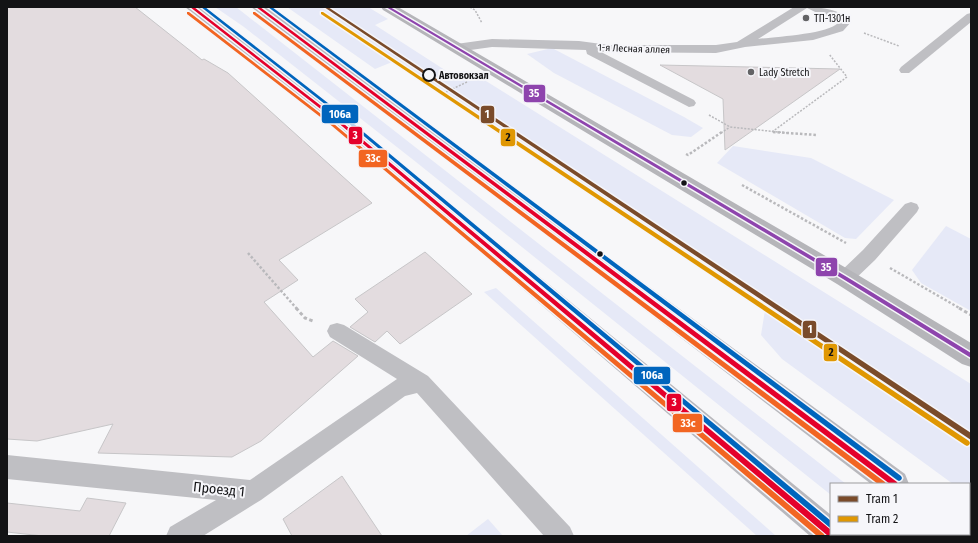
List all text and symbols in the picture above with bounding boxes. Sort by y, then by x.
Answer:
marker: ТП-1301н [801,13,811,23]
place label: ТП-1301н [814,13,850,25]
street label: 1-я Лесная аллея [598,42,670,56]
marker: Lady Stretch [746,67,756,77]
place label: Lady Stretch [759,67,809,79]
marker: Автовокзал [422,68,436,82]
place label: Автовокзал [438,70,489,82]
line badge: 35 [523,84,546,103]
text: 35 [528,87,540,100]
line badge: 106а [321,104,359,124]
line badge: 1 [480,105,495,124]
text: 106а [329,108,351,121]
text: 1 [485,108,489,121]
line badge: 3 [348,126,363,145]
line badge: 2 [500,128,516,147]
text: 3 [351,129,358,142]
text: 2 [504,131,511,144]
line badge: 33с [358,149,388,168]
text: 33с [364,152,381,165]
unlabelled marker [679,178,689,188]
unlabelled marker [595,249,605,259]
line badge: 35 [815,257,838,277]
text: 35 [820,261,832,274]
line badge: 1 [802,320,817,339]
text: 1 [808,323,812,336]
line badge: 2 [823,343,838,362]
text: 2 [827,346,834,359]
line badge: 106а [633,366,671,385]
text: 106а [641,369,663,382]
line badge: 3 [666,393,682,412]
text: 3 [670,396,677,409]
line badge: 33с [672,413,703,433]
text: 33с [679,417,696,430]
street label: Проезд 1 [192,478,246,501]
legend [830,483,970,535]
text: Tram 1 [866,492,898,506]
text: Tram 2 [866,512,898,526]

